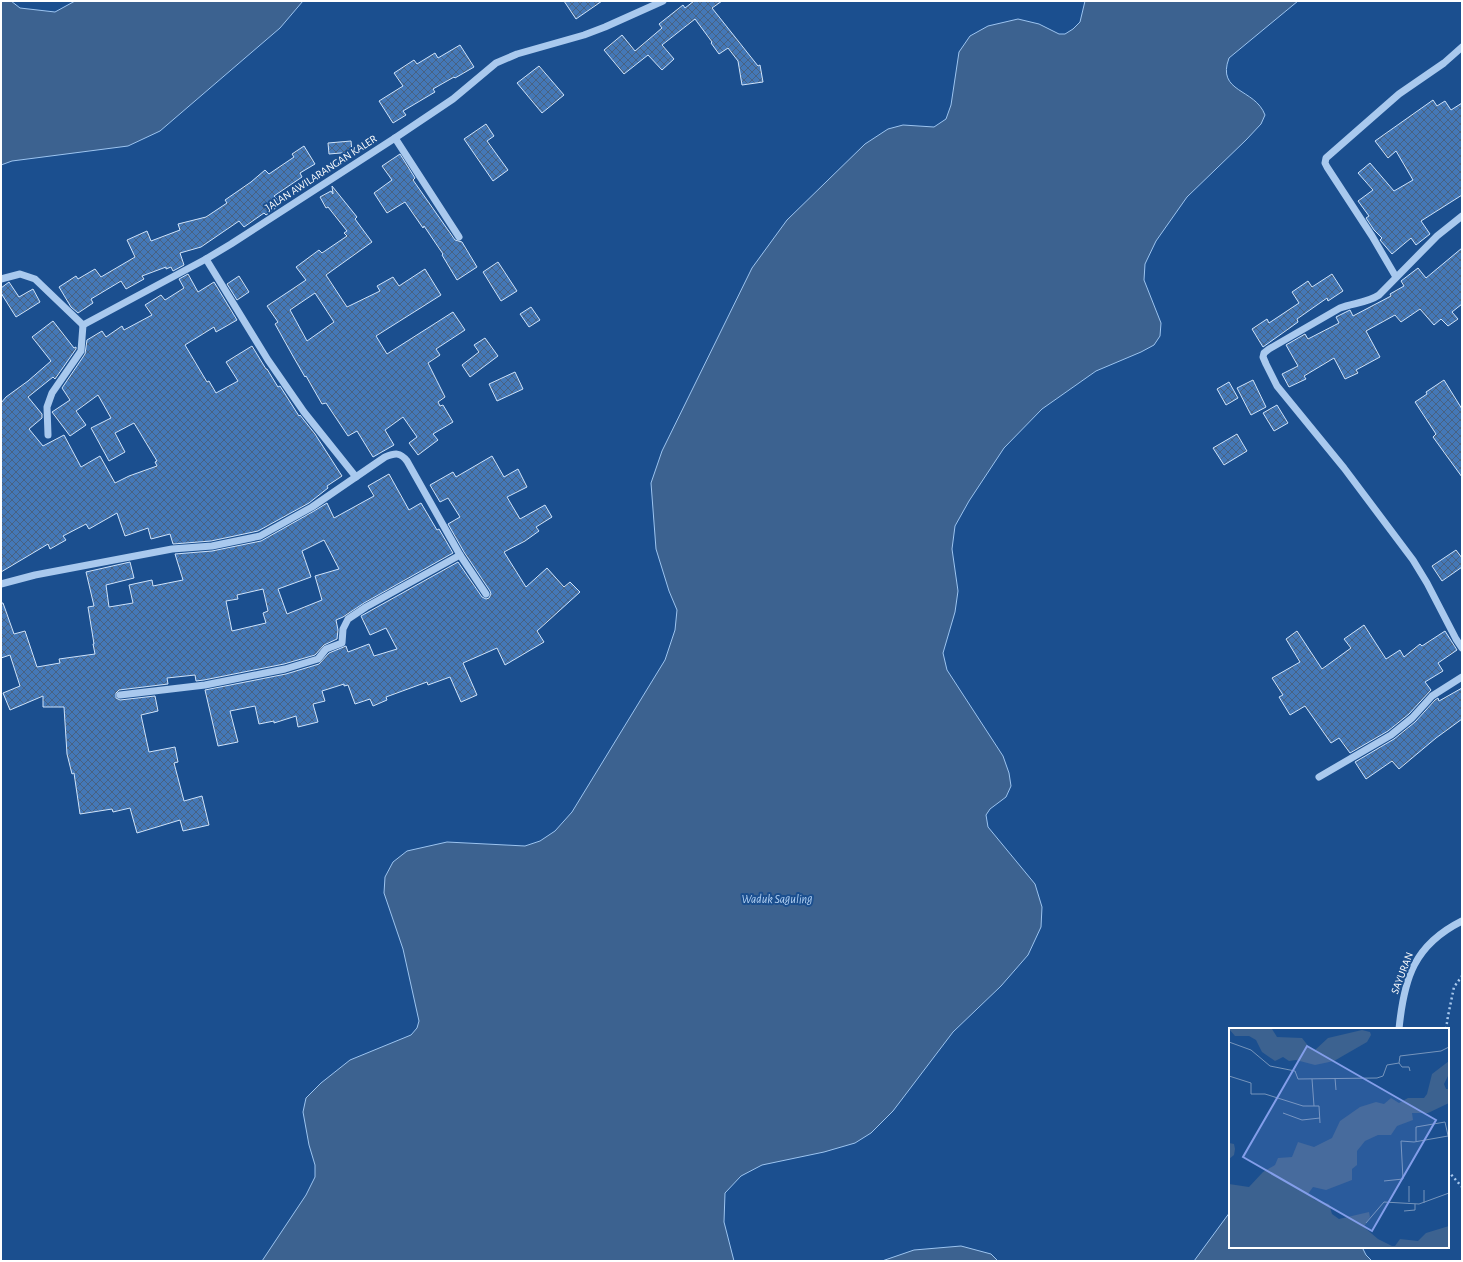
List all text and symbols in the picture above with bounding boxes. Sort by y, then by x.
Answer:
street label: JALAN AWILARANGAN KALER [263,133,379,213]
water label: Waduk Saguling [742,893,812,905]
street label: SAYURAN [1389,951,1415,995]
inset map [1229,1028,1449,1248]

